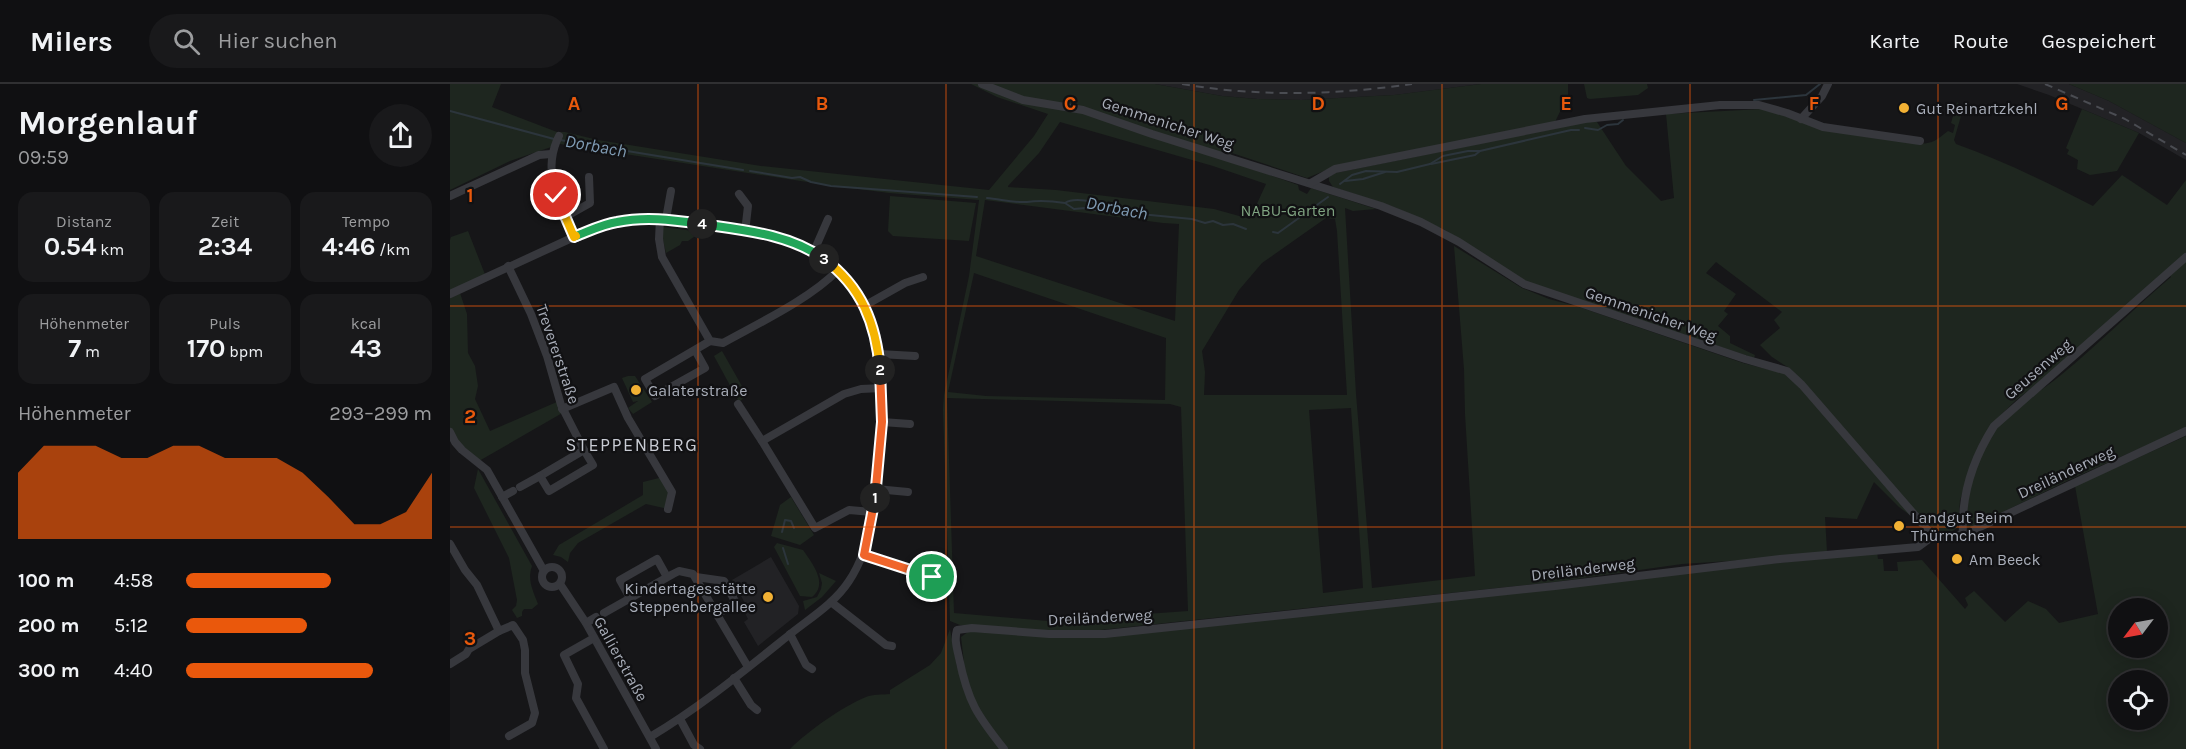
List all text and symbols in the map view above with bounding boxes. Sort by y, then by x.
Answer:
search box [149,14,569,68]
text: Milers [30,25,113,58]
icon: search [170,25,203,58]
text: Hier suchen [218,28,338,54]
text: Karte [1869,29,1920,53]
text: Route [1953,29,2009,53]
text: Gespeichert [2042,29,2156,53]
text: A [568,92,581,115]
text: B [816,92,828,115]
text: C [1064,92,1076,115]
text: D [1311,92,1325,115]
text: E [1560,92,1572,115]
text: F [1809,92,1820,115]
text: G [2055,92,2069,115]
street label: Gemmenicher Weg [1100,93,1236,153]
place label: Gut Reinartzkehl [1916,99,2038,118]
marker: Gut Reinartzkehl [1897,101,1911,115]
text: Morgenlauf [18,104,198,142]
button: share [369,104,432,167]
water label: Dorbach [563,130,629,162]
text: 09:59 [18,146,69,169]
pin [530,169,581,220]
icon: check [539,178,572,211]
text: 1 [466,184,474,207]
water label: Dorbach [1084,191,1150,225]
park label: NABU-Garten [1241,201,1335,220]
pin: 4 [687,209,717,239]
text: Distanz [56,212,112,231]
text: Zeit [211,212,239,231]
text: Tempo [342,212,390,231]
text: 4 [697,214,707,233]
text: 0.54 [44,231,96,262]
text: 2:34 [198,231,252,262]
text: 4:46 [322,231,376,262]
text: km [96,240,124,259]
text: /km [376,240,410,259]
pin: 3 [809,244,839,274]
text: 3 [819,249,829,268]
street label: Gemmenicher Weg [1583,283,1719,345]
street label: Trevererstraße [532,302,584,406]
text: Höhenmeter [39,314,129,333]
text: Puls [209,314,241,333]
text: kcal [351,314,381,333]
text: 7 [68,333,81,364]
text: 170 [187,333,226,364]
text: 43 [350,333,382,364]
street label: Geusenweg [2000,334,2076,404]
text: m [81,342,100,361]
text: bpm [226,342,263,361]
pin: 2 [865,355,895,385]
text: 2 [875,360,885,379]
place label: Galaterstraße [648,381,747,400]
marker: Galaterstraße [629,383,643,397]
text: Höhenmeter [18,402,131,425]
text: 293–299 m [329,402,432,425]
text: 2 [464,405,476,428]
district label: STEPPENBERG [566,434,698,456]
street label: Dreiländerweg [2015,441,2117,503]
pin: 1 [860,483,890,513]
text: 1 [872,488,878,507]
place label: Landgut Beim Thürmchen [1911,508,2013,545]
marker: Landgut Beim Thürmchen [1892,519,1906,533]
place label: Am Beeck [1969,550,2041,569]
pin [906,551,957,602]
marker: Am Beeck [1950,552,1964,566]
street label: Dreiländerweg [1530,553,1636,585]
icon: arrive [915,560,948,593]
text: 100 m [18,569,74,592]
text: 4:58 [114,569,153,592]
place label: Kindertagesstätte Steppenbergallee [624,579,756,616]
marker: Kindertagesstätte Steppenbergallee [761,590,775,604]
north arrow [2108,598,2168,658]
map controls [2108,598,2168,730]
street label: Dreiländerweg [1047,605,1153,629]
street label: Gallierstraße [590,613,652,705]
text: 200 m [18,614,79,637]
text: 5:12 [114,614,148,637]
text: 3 [464,627,476,650]
text: 300 m [18,659,80,682]
text: 4:40 [114,659,153,682]
button: locate [2108,670,2168,730]

